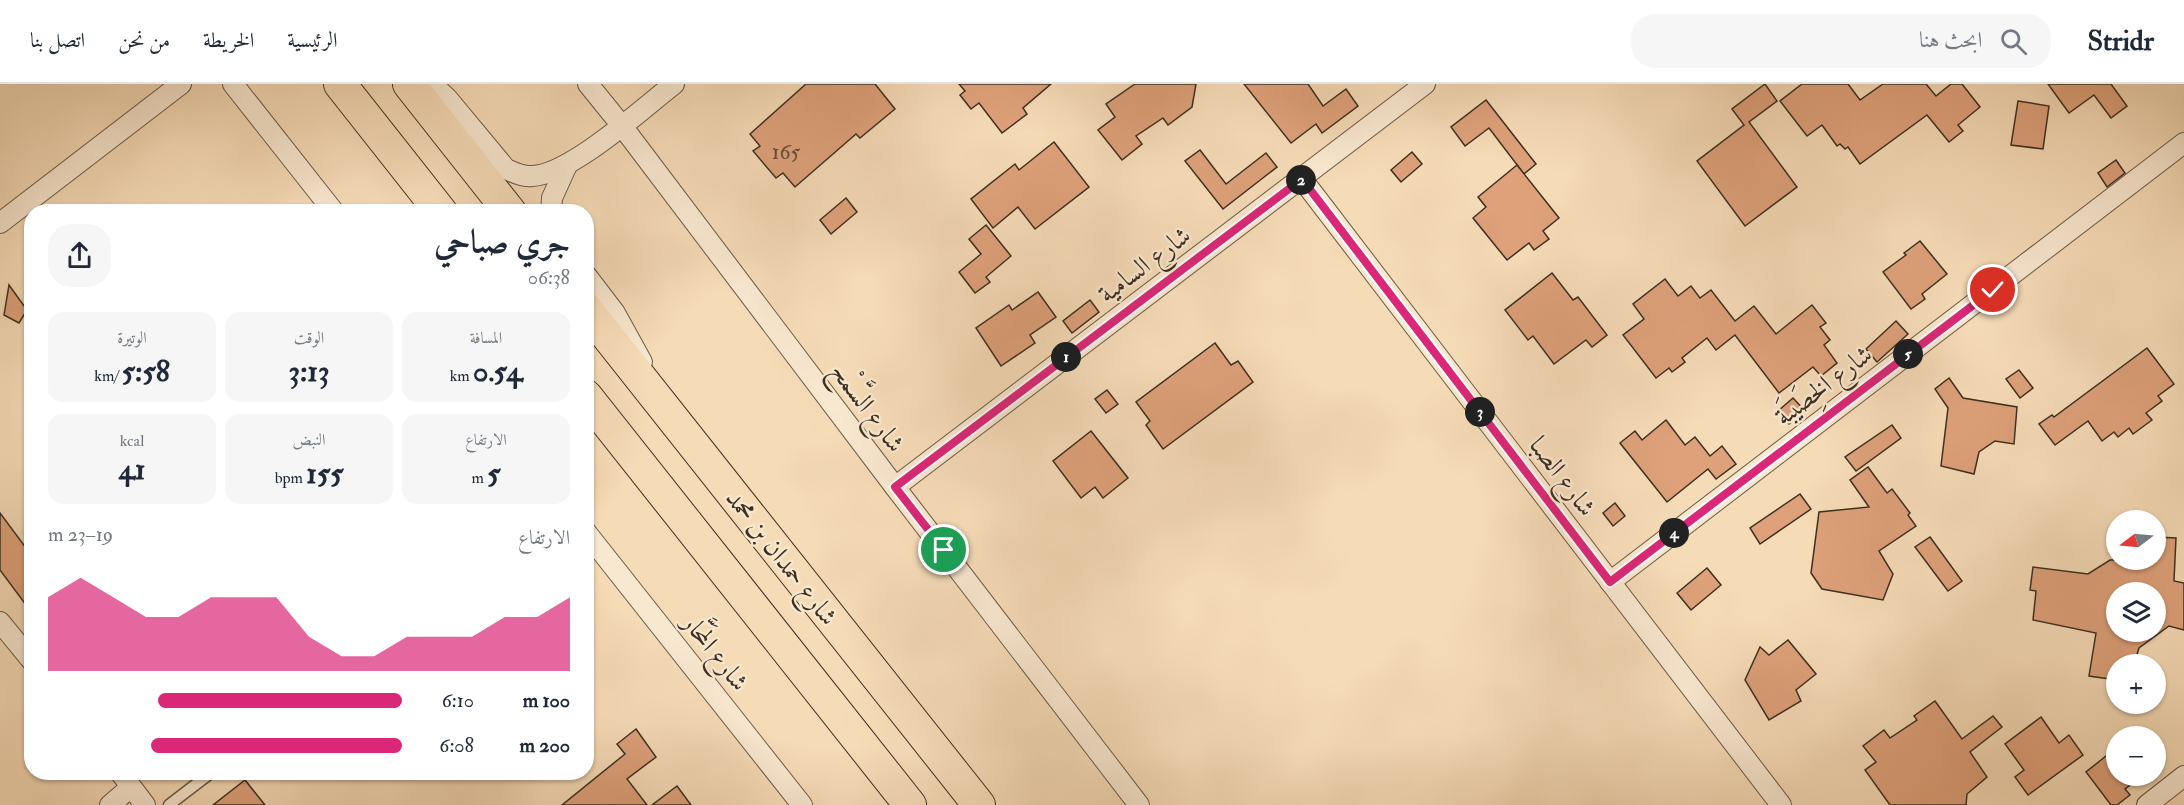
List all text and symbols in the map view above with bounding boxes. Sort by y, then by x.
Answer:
search box [1631,14,2051,68]
text: Stridr [2087,24,2154,59]
icon: search [1997,25,2030,58]
text: ابحث هنا [1919,26,1982,54]
text: اتصل بنا [30,27,85,54]
text: من نحن [118,27,170,54]
text: الخريطة [203,27,254,54]
text: الرئيسية [287,27,338,54]
house number: 165 [772,138,801,166]
pin: 2 [1286,165,1316,195]
text: 2 [1297,170,1305,190]
street label: شارع السامية [1092,220,1200,314]
text: جري صباحي [434,222,570,263]
button: share [48,224,111,287]
pin [1967,264,2018,315]
text: 06:38 [528,265,570,290]
icon: check [1976,273,2009,306]
text: الوتيرة [117,328,147,348]
text: الوقت [294,328,324,348]
text: المسافة [470,328,502,348]
street label: شارع الخِصَيبَة [1767,336,1882,437]
pin: 5 [1893,339,1923,369]
pin: 1 [1051,342,1081,372]
text: 5 [1904,344,1912,364]
text: 1 [1063,347,1069,367]
text: 5:58 [122,353,170,390]
text: 3:13 [288,353,330,390]
text: 0.54 [473,353,522,390]
street label: شارع السَّمْح [817,353,916,463]
text: /km [94,366,122,386]
text: km [450,366,473,386]
pin: 3 [1465,397,1495,427]
text: 3 [1477,402,1483,422]
text: النبض [293,430,325,450]
text: الارتفاع [465,430,507,450]
street label: شارع الصبا [1518,430,1603,526]
text: kcal [120,431,144,451]
text: 41 [119,451,145,488]
text: 155 [306,455,343,492]
text: 5 [487,455,500,492]
text: bpm [275,468,306,488]
text: m [472,468,487,488]
street label: شارع حمدان بن محمد [714,483,844,635]
north arrow [2106,510,2166,570]
map controls [2106,510,2166,786]
pin: 4 [1659,518,1689,548]
text: 19–23 m [48,522,113,547]
text: 4 [1670,523,1678,543]
pin [918,524,969,575]
text: الارتفاع [518,525,570,550]
icon: arrive [927,533,960,566]
button: layers [2106,582,2166,642]
street label: شارع المَحَّار [669,601,760,701]
button: + [2106,654,2166,714]
text: 6:10 [442,688,474,713]
text: 100 m [523,688,570,713]
button: − [2106,726,2166,786]
text: 6:08 [439,733,474,758]
text: 200 m [520,733,570,758]

